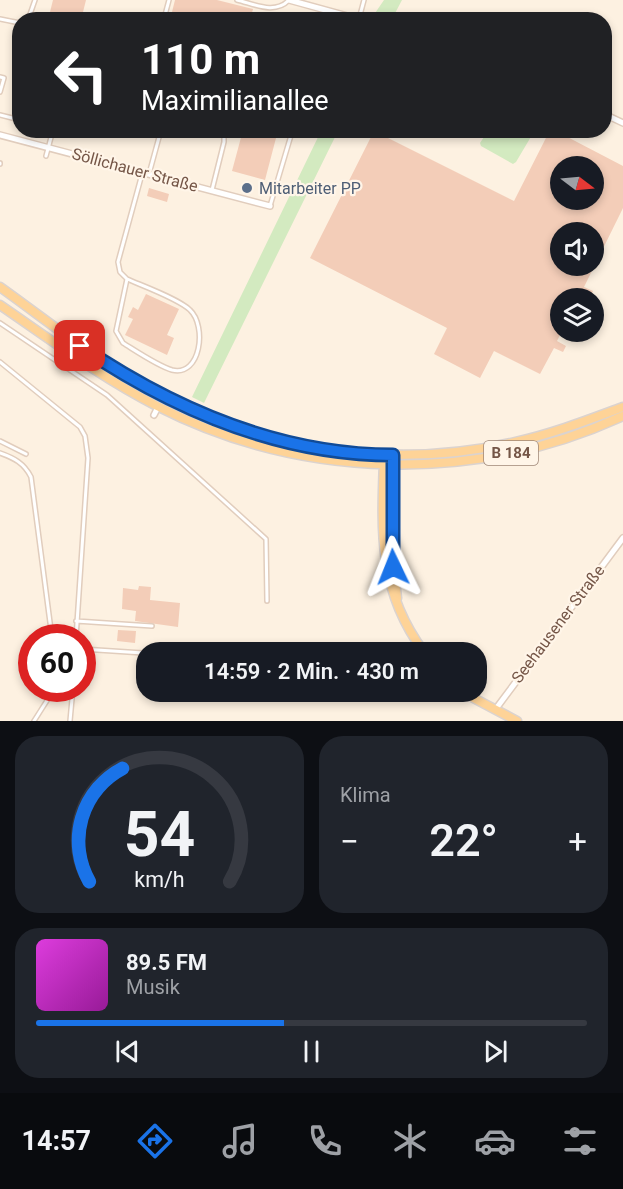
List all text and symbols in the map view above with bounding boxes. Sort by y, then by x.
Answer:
text: 110 m [141,35,260,84]
icon: left [42,36,120,114]
text: Maximilianallee [141,85,329,117]
street label: Söllichauer Straße [70,144,200,196]
north arrow [550,156,604,210]
map controls [550,156,604,342]
place label: Mitarbeiter PP [259,179,361,198]
marker: Mitarbeiter PP [240,181,254,195]
button: sound [550,222,604,276]
button: layers [550,288,604,342]
pin [54,320,105,371]
icon: arrive [63,329,96,362]
road number: B 184 [484,441,538,465]
position arrow [361,535,425,599]
street label: Seehausener Straße [507,561,609,687]
speed limit sign: 60 [18,624,96,702]
text: 14:59 · 2 Min. · 430 m [204,659,419,684]
text: Klima [340,783,391,807]
text: 54 [124,798,195,871]
text: 22° [429,814,498,867]
text: − [340,822,359,861]
text: + [568,822,587,861]
text: km/h [134,867,185,892]
text: 89.5 FM [126,950,207,975]
text: Musik [126,975,180,999]
icon: previous [111,1035,144,1068]
icon: pause [295,1035,328,1068]
icon: next [479,1035,512,1068]
icon: directions [134,1120,176,1162]
icon: music [219,1120,261,1162]
icon: phone [304,1120,346,1162]
icon: climate [389,1120,431,1162]
icon: car [474,1120,516,1162]
icon: filters [559,1120,601,1162]
text: 14:57 [22,1125,91,1157]

